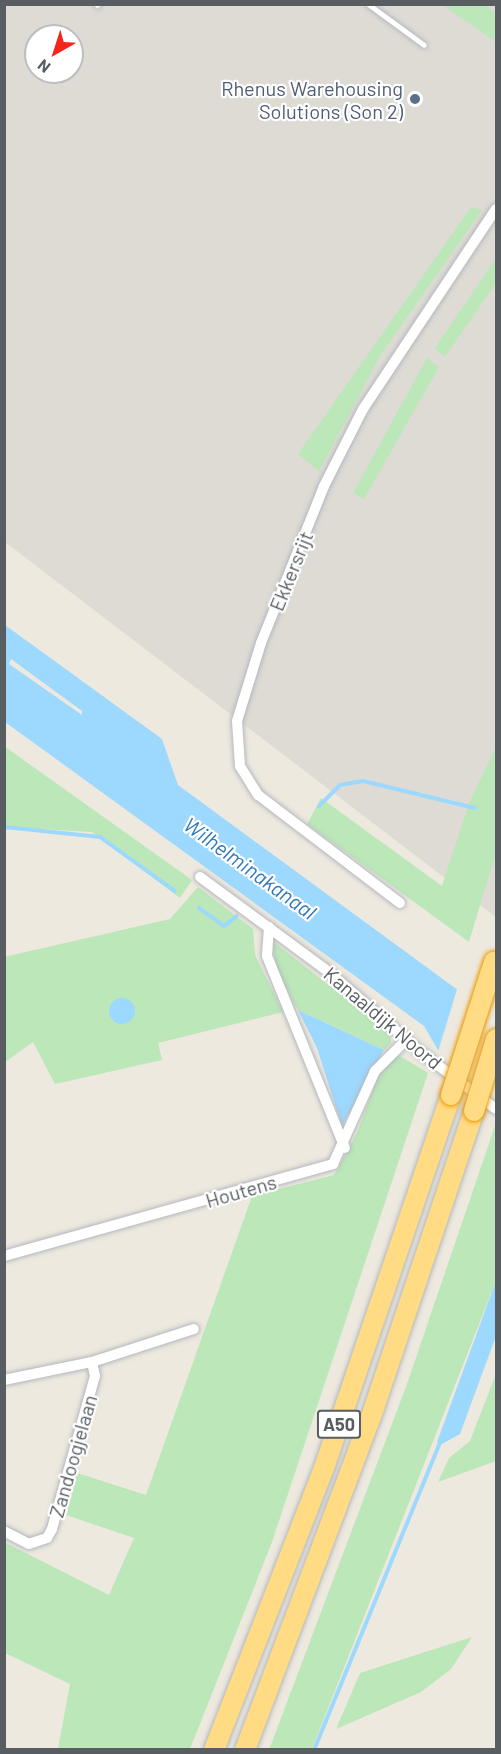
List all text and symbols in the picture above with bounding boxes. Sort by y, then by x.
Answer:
north arrow [24,24,84,84]
text: N [34,56,54,78]
place label: Rhenus Warehousing Solutions (Son 2) [221,76,403,123]
marker: Rhenus Warehousing Solutions (Son 2) [408,92,422,106]
street label: Ekkersrijt [264,528,318,614]
water label: Wilhelminakanaal [179,812,321,924]
street label: Kanaaldijk Noord [319,962,447,1074]
street label: Houtens [203,1169,279,1213]
street label: Zandoogjelaan [44,1392,102,1520]
road number: A50 [316,1409,362,1439]

